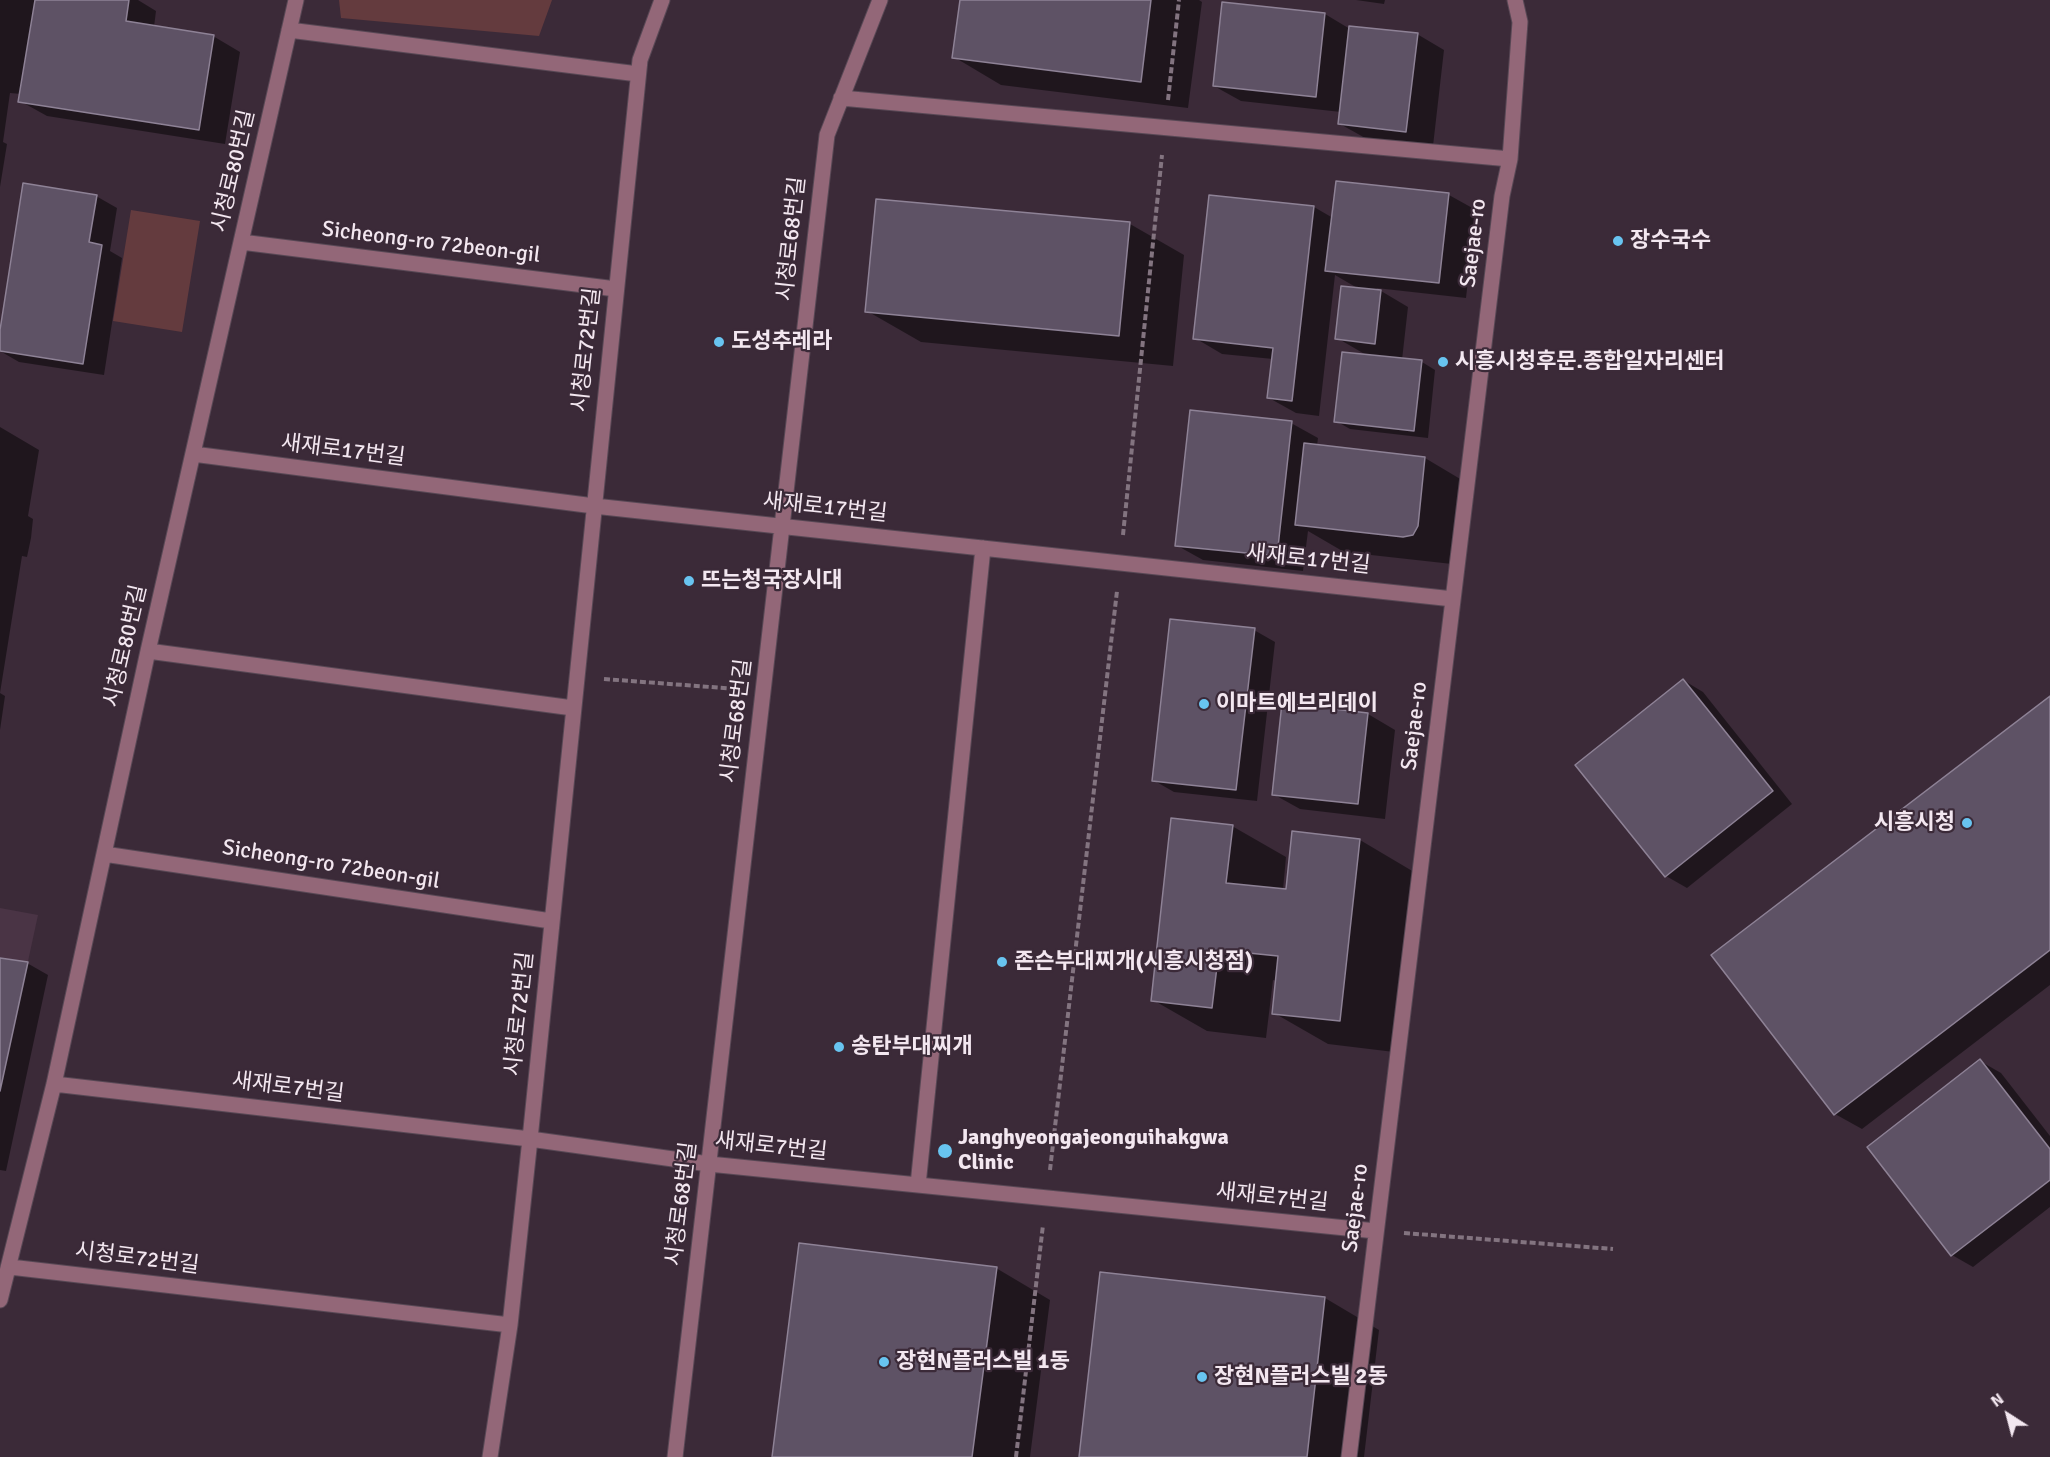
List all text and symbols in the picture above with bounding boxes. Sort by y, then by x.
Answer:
street label: 시청로80번길 [207,107,261,235]
street label: 시청로68번길 [772,175,812,303]
street label: Saejae-ro [1455,197,1493,289]
street label: Sicheong-ro 72beon-gil [320,217,542,269]
place label: 장수국수 [1630,228,1711,254]
marker: 장수국수 [1611,234,1625,248]
street label: 시청로72번길 [567,286,607,414]
place label: 도성추레라 [731,329,832,355]
marker: 도성추레라 [712,335,726,349]
place label: 시흥시청후문.종합일자리센터 [1455,349,1724,375]
marker: 시흥시청후문.종합일자리센터 [1436,355,1450,369]
street label: 새재로17번길 [279,430,407,472]
street label: 새재로17번길 [761,488,889,528]
street label: 새재로17번길 [1244,540,1372,580]
place label: 뜨는청국장시대 [701,568,843,594]
marker: 뜨는청국장시대 [682,574,696,588]
street label: 시청로80번길 [99,582,153,710]
street label: 시청로68번길 [716,657,758,785]
street label: Saejae-ro [1396,680,1434,772]
place label: 이마트에브리데이 [1216,691,1378,717]
marker: 이마트에브리데이 [1197,697,1211,711]
place label: 시흥시청 [1874,810,1955,836]
marker: 시흥시청 [1960,816,1974,830]
street label: Sicheong-ro 72beon-gil [220,835,442,895]
place label: 존슨부대찌개(시흥시청점) [1014,949,1253,975]
street label: 시청로72번길 [500,950,540,1078]
marker: 존슨부대찌개(시흥시청점) [995,955,1009,969]
place label: 송탄부대찌개 [851,1034,972,1060]
marker: 송탄부대찌개 [832,1040,846,1054]
street label: 새재로7번길 [230,1068,346,1108]
place label: Janghyeongajeonguihakgwa Clinic [958,1125,1229,1176]
street label: 새재로7번길 [713,1128,829,1166]
street label: 시청로68번길 [661,1140,703,1268]
marker: Janghyeongajeonguihakgwa Clinic [936,1142,954,1160]
street label: Saejae-ro [1337,1162,1375,1254]
street label: 새재로7번길 [1214,1179,1330,1217]
street label: 시청로72번길 [73,1238,201,1280]
place label: 장현N플러스빌 1동 [896,1349,1070,1375]
marker: 장현N플러스빌 1동 [877,1355,891,1369]
place label: 장현N플러스빌 2동 [1214,1364,1388,1390]
marker: 장현N플러스빌 2동 [1195,1370,1209,1384]
north arrow [1978,1385,2038,1445]
text: N [1987,1389,2008,1412]

